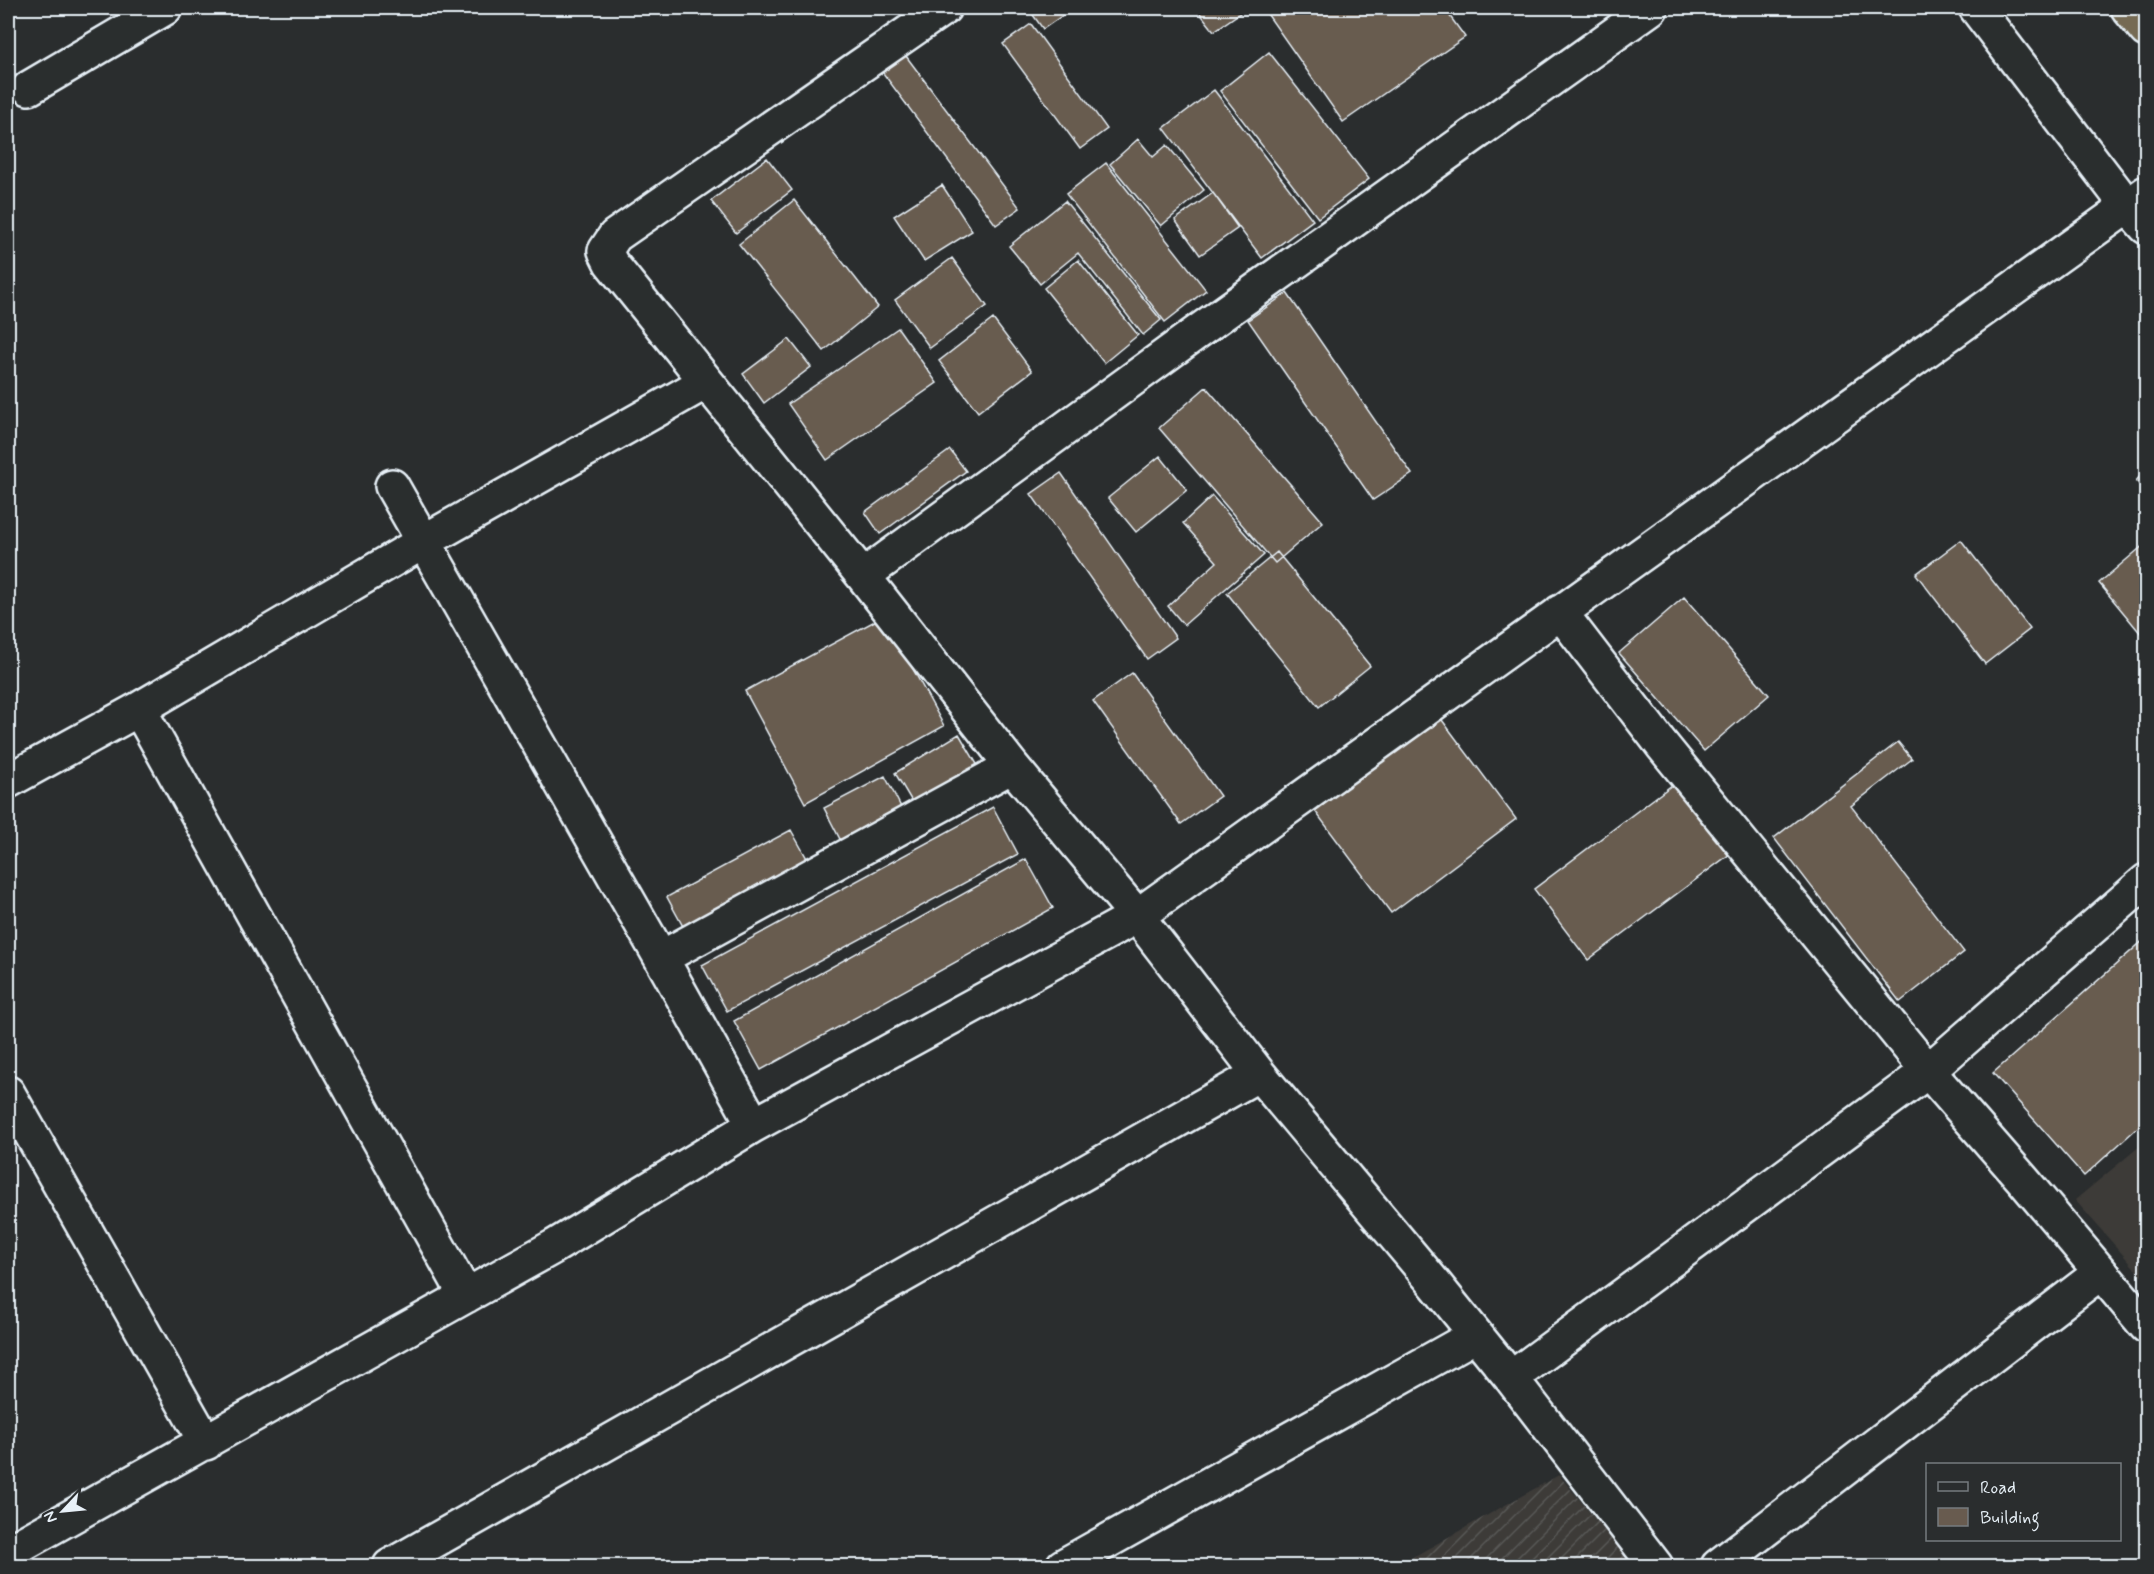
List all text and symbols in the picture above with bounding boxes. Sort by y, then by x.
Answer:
legend [1926,1463,2121,1541]
text: Road [1980,1476,2016,1500]
north arrow [33,1481,93,1541]
text: Building [1980,1506,2040,1532]
text: N [39,1508,63,1526]

